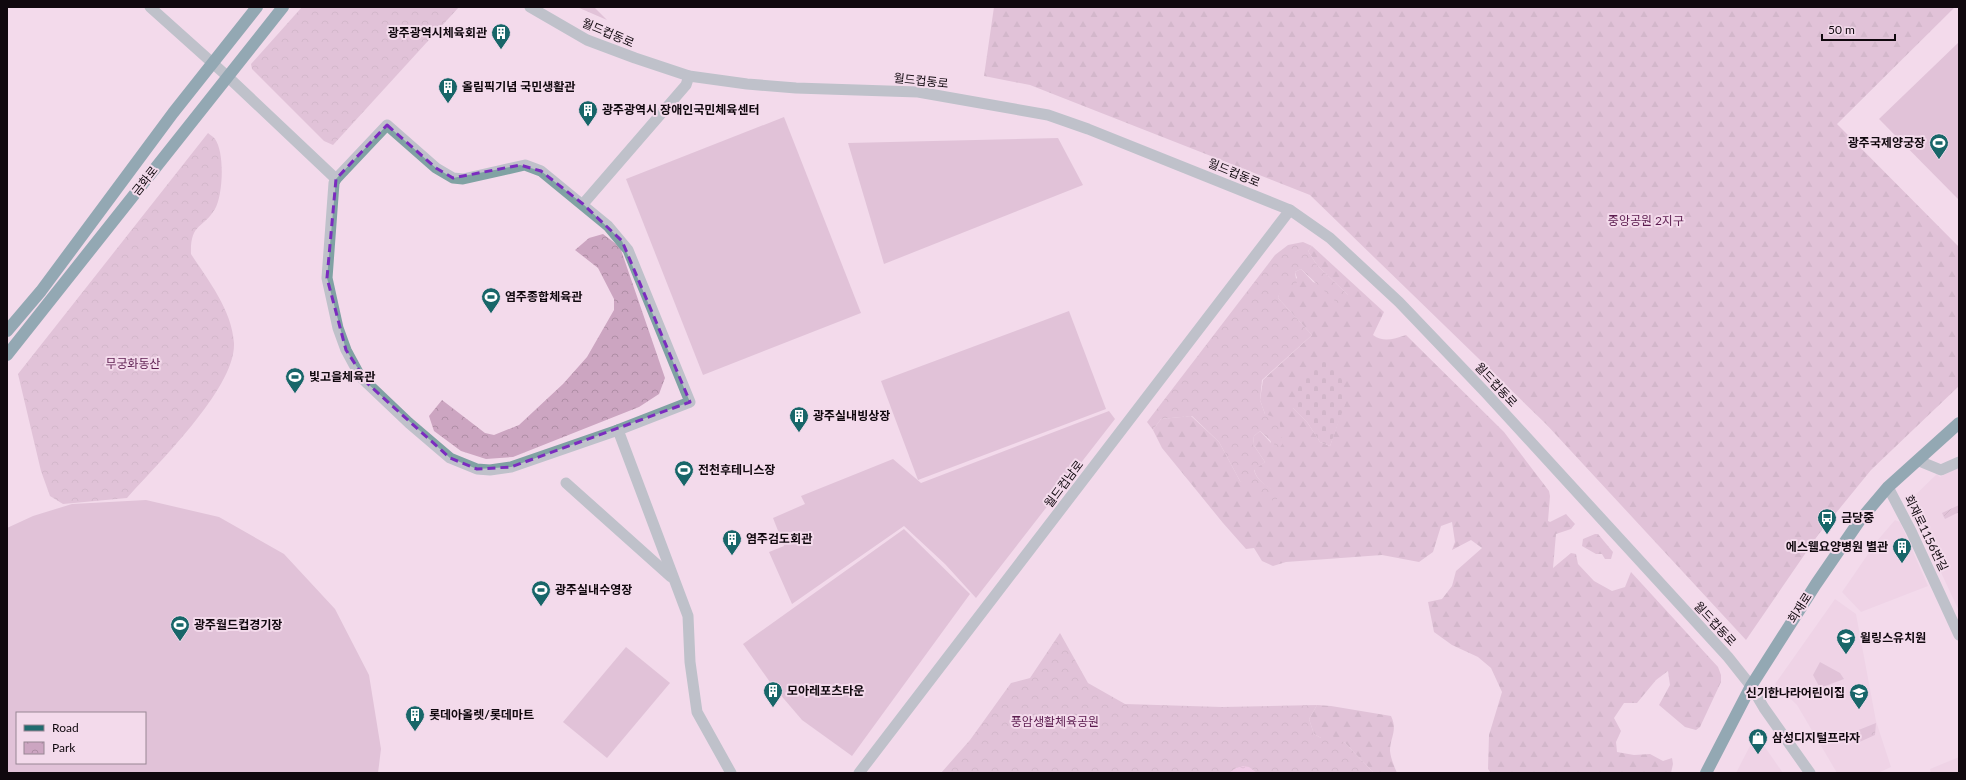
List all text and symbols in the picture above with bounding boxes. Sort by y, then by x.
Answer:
street label: 월드컵동로 [580,15,637,50]
scale bar [1822,16,1895,42]
building icon: 광주광역시체육회관 [490,22,512,50]
text: 50 m [1828,22,1855,37]
place label: 광주광역시체육회관 [388,25,487,40]
street label: 월드컵동로 [893,70,949,91]
building icon: 올림픽기념 국민생활관 [437,76,459,104]
place label: 올림픽기념 국민생활관 [462,79,575,94]
building icon: 광주광역시 장애인국민체육센터 [577,99,599,127]
place label: 광주광역시 장애인국민체육센터 [602,102,759,117]
sports icon: 광주국제양궁장 [1928,132,1950,160]
place label: 광주국제양궁장 [1848,135,1925,150]
street label: 월드컵동로 [1206,155,1263,190]
street label: 금화로 [128,163,161,198]
park label: 중앙공원 2지구 [1608,213,1684,228]
sports icon: 염주종합체육관 [480,286,502,314]
place label: 염주종합체육관 [505,289,582,304]
park label: 무궁화동산 [105,356,161,371]
street label: 월드컵동로 [1472,359,1521,410]
sports icon: 빛고을체육관 [284,366,306,394]
place label: 빛고을체육관 [309,369,375,384]
building icon: 광주실내빙상장 [788,405,810,433]
place label: 광주실내빙상장 [813,408,890,423]
street label: 월드컵남로 [1041,457,1086,510]
sports icon: 전천후테니스장 [673,459,695,487]
place label: 전천후테니스장 [698,462,775,477]
street label: 회재로1156번길 [1902,492,1951,573]
bus stop icon: 금당중 [1816,507,1838,535]
place label: 금당중 [1841,510,1874,525]
building icon: 염주검도회관 [721,528,743,556]
place label: 염주검도회관 [746,531,812,546]
building icon: 에스웰요양병원 별관 [1891,536,1913,564]
place label: 에스웰요양병원 별관 [1786,539,1888,554]
sports icon: 광주실내수영장 [530,579,552,607]
place label: 광주실내수영장 [555,582,632,597]
street label: 회재로 [1784,590,1815,626]
street label: 월드컵동로 [1691,598,1740,649]
sports icon: 광주월드컵경기장 [169,614,191,642]
place label: 광주월드컵경기장 [194,617,282,632]
school or university icon: 윌링스유치원 [1835,627,1857,655]
place label: 윌링스유치원 [1860,630,1926,645]
building icon: 모아레포츠타운 [762,680,784,708]
school or university icon: 신기한나라어린이집 [1848,682,1870,710]
place label: 모아레포츠타운 [787,683,864,698]
place label: 신기한나라어린이집 [1746,685,1845,700]
building icon: 롯데아올렛/롯데마트 [404,704,426,732]
place label: 롯데아올렛/롯데마트 [429,707,534,722]
legend [16,712,146,764]
park label: 풍암생활체육공원 [1011,714,1099,729]
text: Road [52,720,79,735]
shop icon: 삼성디지털프라자 [1747,727,1769,755]
place label: 삼성디지털프라자 [1772,730,1860,745]
text: Park [52,740,76,755]

